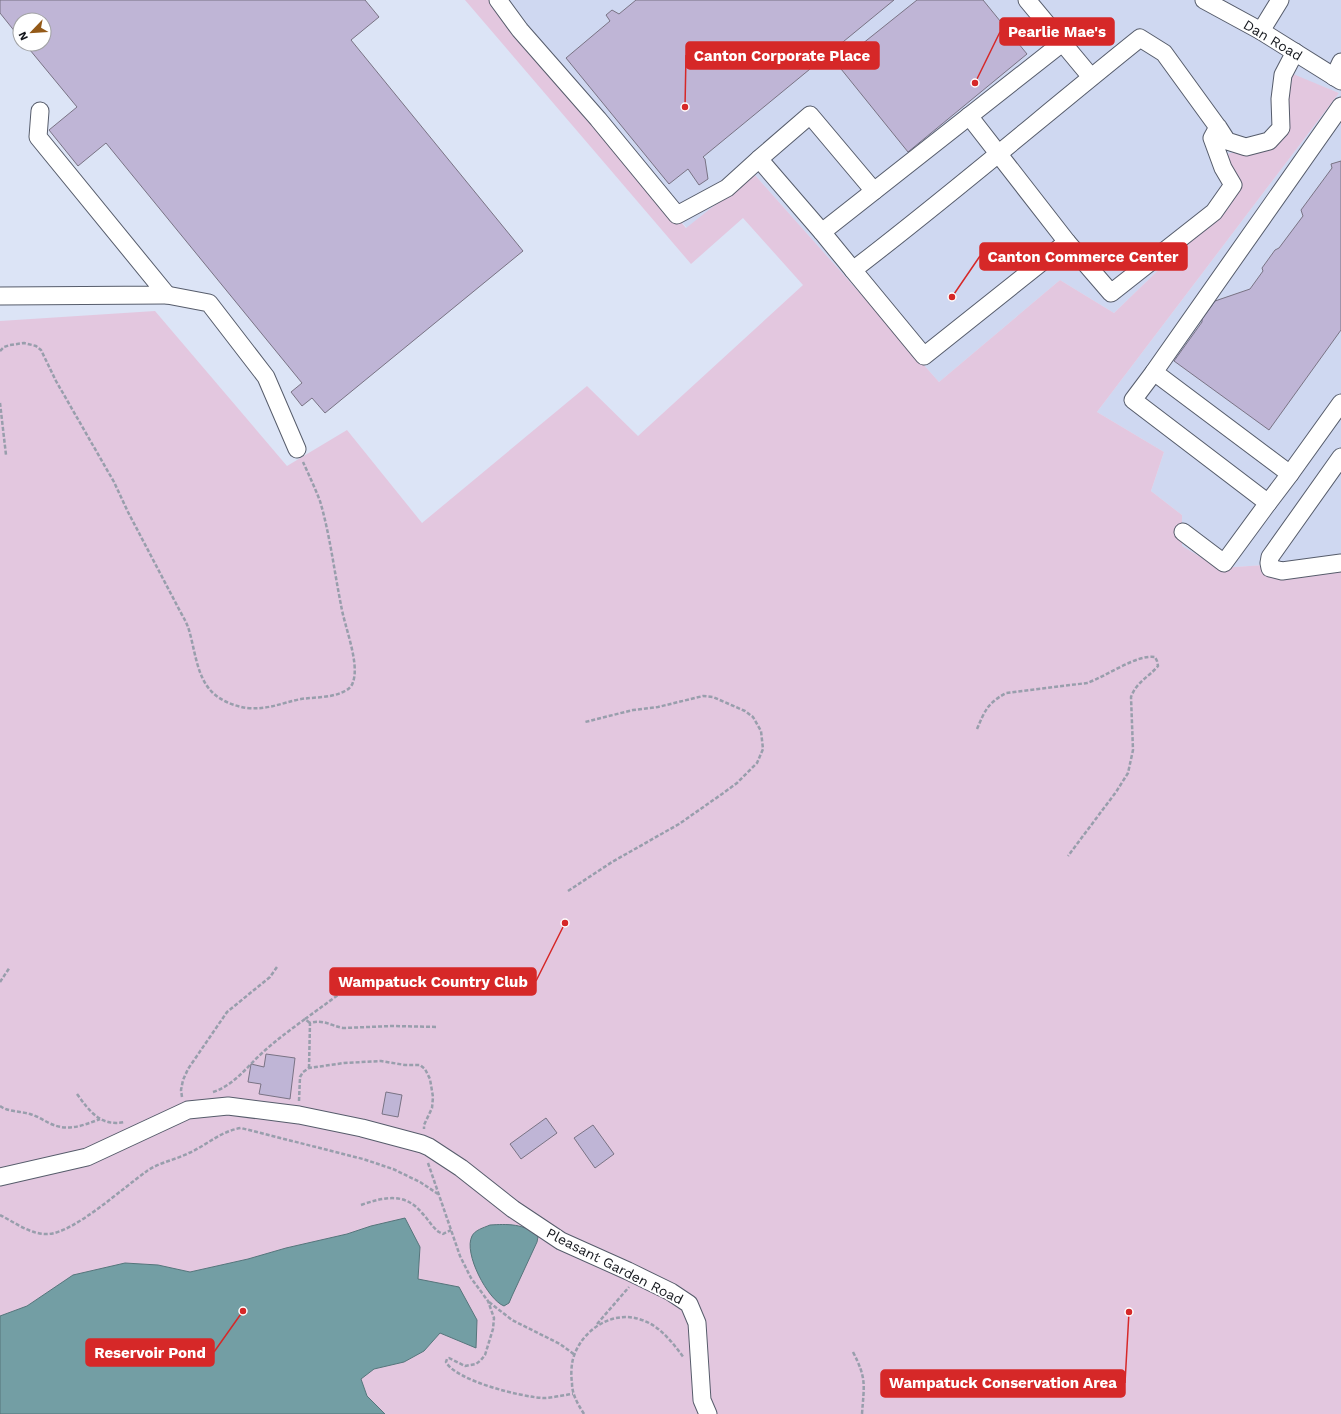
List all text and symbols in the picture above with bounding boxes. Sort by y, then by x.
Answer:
north arrow [12,12,52,52]
street label: Dan Road [1241,16,1305,64]
callout: Pearlie Mae's [1000,18,1114,45]
text: Pearlie Mae's [1008,23,1106,41]
text: N [16,30,31,42]
callout: Canton Corporate Place [686,42,879,69]
text: Canton Corporate Place [694,47,871,65]
callout: Canton Commerce Center [980,243,1187,270]
text: Canton Commerce Center [987,248,1179,266]
callout: Wampatuck Country Club [330,968,536,995]
text: Wampatuck Country Club [338,973,528,991]
street label: Pleasant Garden Road [544,1225,686,1307]
callout: Reservoir Pond [86,1339,214,1366]
text: Reservoir Pond [94,1344,206,1362]
callout: Wampatuck Conservation Area [881,1370,1125,1397]
text: Wampatuck Conservation Area [889,1374,1117,1392]

